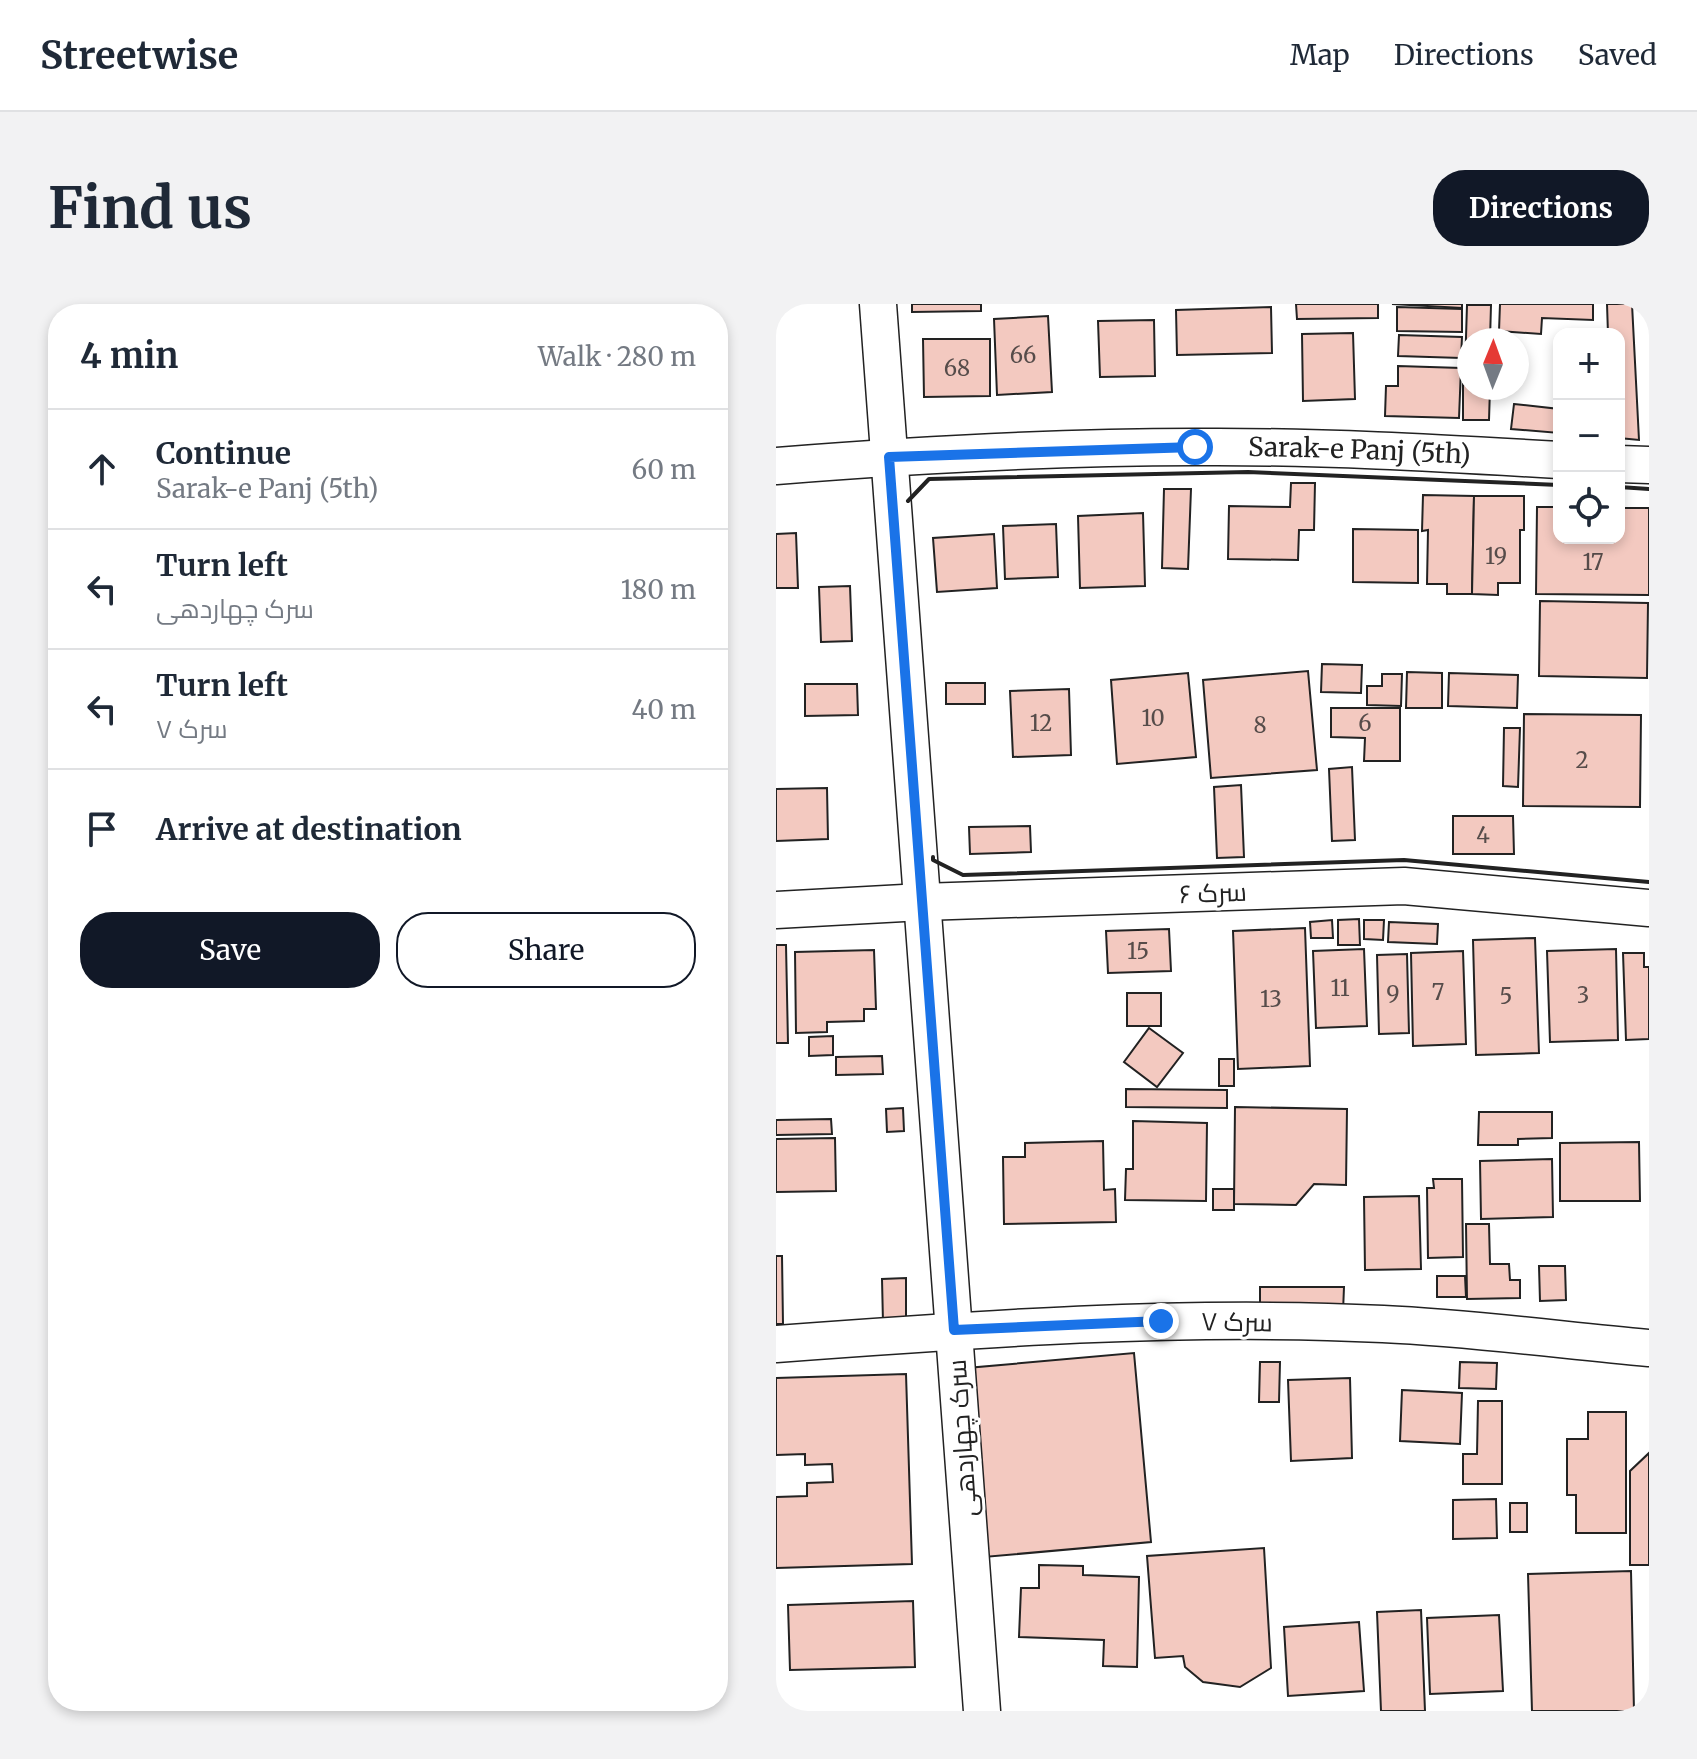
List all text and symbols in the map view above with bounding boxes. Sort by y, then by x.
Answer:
text: Streetwise [40,32,238,79]
text: Map [1290,37,1350,73]
text: Directions [1394,37,1534,73]
text: Saved [1578,37,1657,73]
button: Directions [1433,170,1649,246]
text: Find us [48,173,252,243]
north arrow [1457,328,1529,400]
map controls [1553,328,1625,544]
button: + [1553,328,1625,400]
text: 4 min [80,335,178,377]
text: Walk · 280 m [538,340,696,373]
house number: 66 [1010,341,1036,369]
house number: 68 [944,354,970,382]
button: − [1553,400,1625,472]
route start [1177,429,1213,465]
street label: Sarak-e Panj (5th) [1248,430,1472,471]
text: Continue [156,434,291,472]
icon: ahead [80,447,124,491]
text: 60 m [632,453,696,486]
text: Sarak-e Panj (5th) [156,472,379,505]
button: locate [1553,472,1625,544]
house number: 19 [1485,542,1507,570]
text: Turn left [156,546,288,584]
house number: 17 [1582,548,1604,576]
icon: left [80,567,124,611]
text: 180 m [621,573,696,606]
text: سرک چهاردهی [156,592,314,625]
text: Turn left [156,666,288,704]
icon: left [80,687,124,731]
text: 40 m [632,693,696,726]
house number: 10 [1141,704,1165,732]
house number: 12 [1030,709,1052,737]
house number: 6 [1358,709,1372,737]
house number: 8 [1253,711,1267,739]
text: سرک ۷ [156,712,228,745]
house number: 2 [1575,746,1589,774]
icon: arrive [80,807,124,851]
text: Arrive at destination [156,810,462,848]
house number: 4 [1476,821,1490,849]
street label: سرک ۶ [1179,875,1247,910]
button: Save [80,912,380,988]
button: Share [396,912,696,988]
house number: 15 [1127,937,1149,965]
house number: 11 [1330,974,1350,1002]
house number: 7 [1432,978,1444,1006]
house number: 9 [1386,980,1400,1008]
house number: 3 [1577,981,1589,1009]
house number: 5 [1500,982,1512,1010]
house number: 13 [1260,985,1282,1013]
route end [1143,1303,1179,1339]
street label: سرک ۷ [1201,1304,1273,1339]
street label: سرک چهاردهی [940,1358,984,1518]

